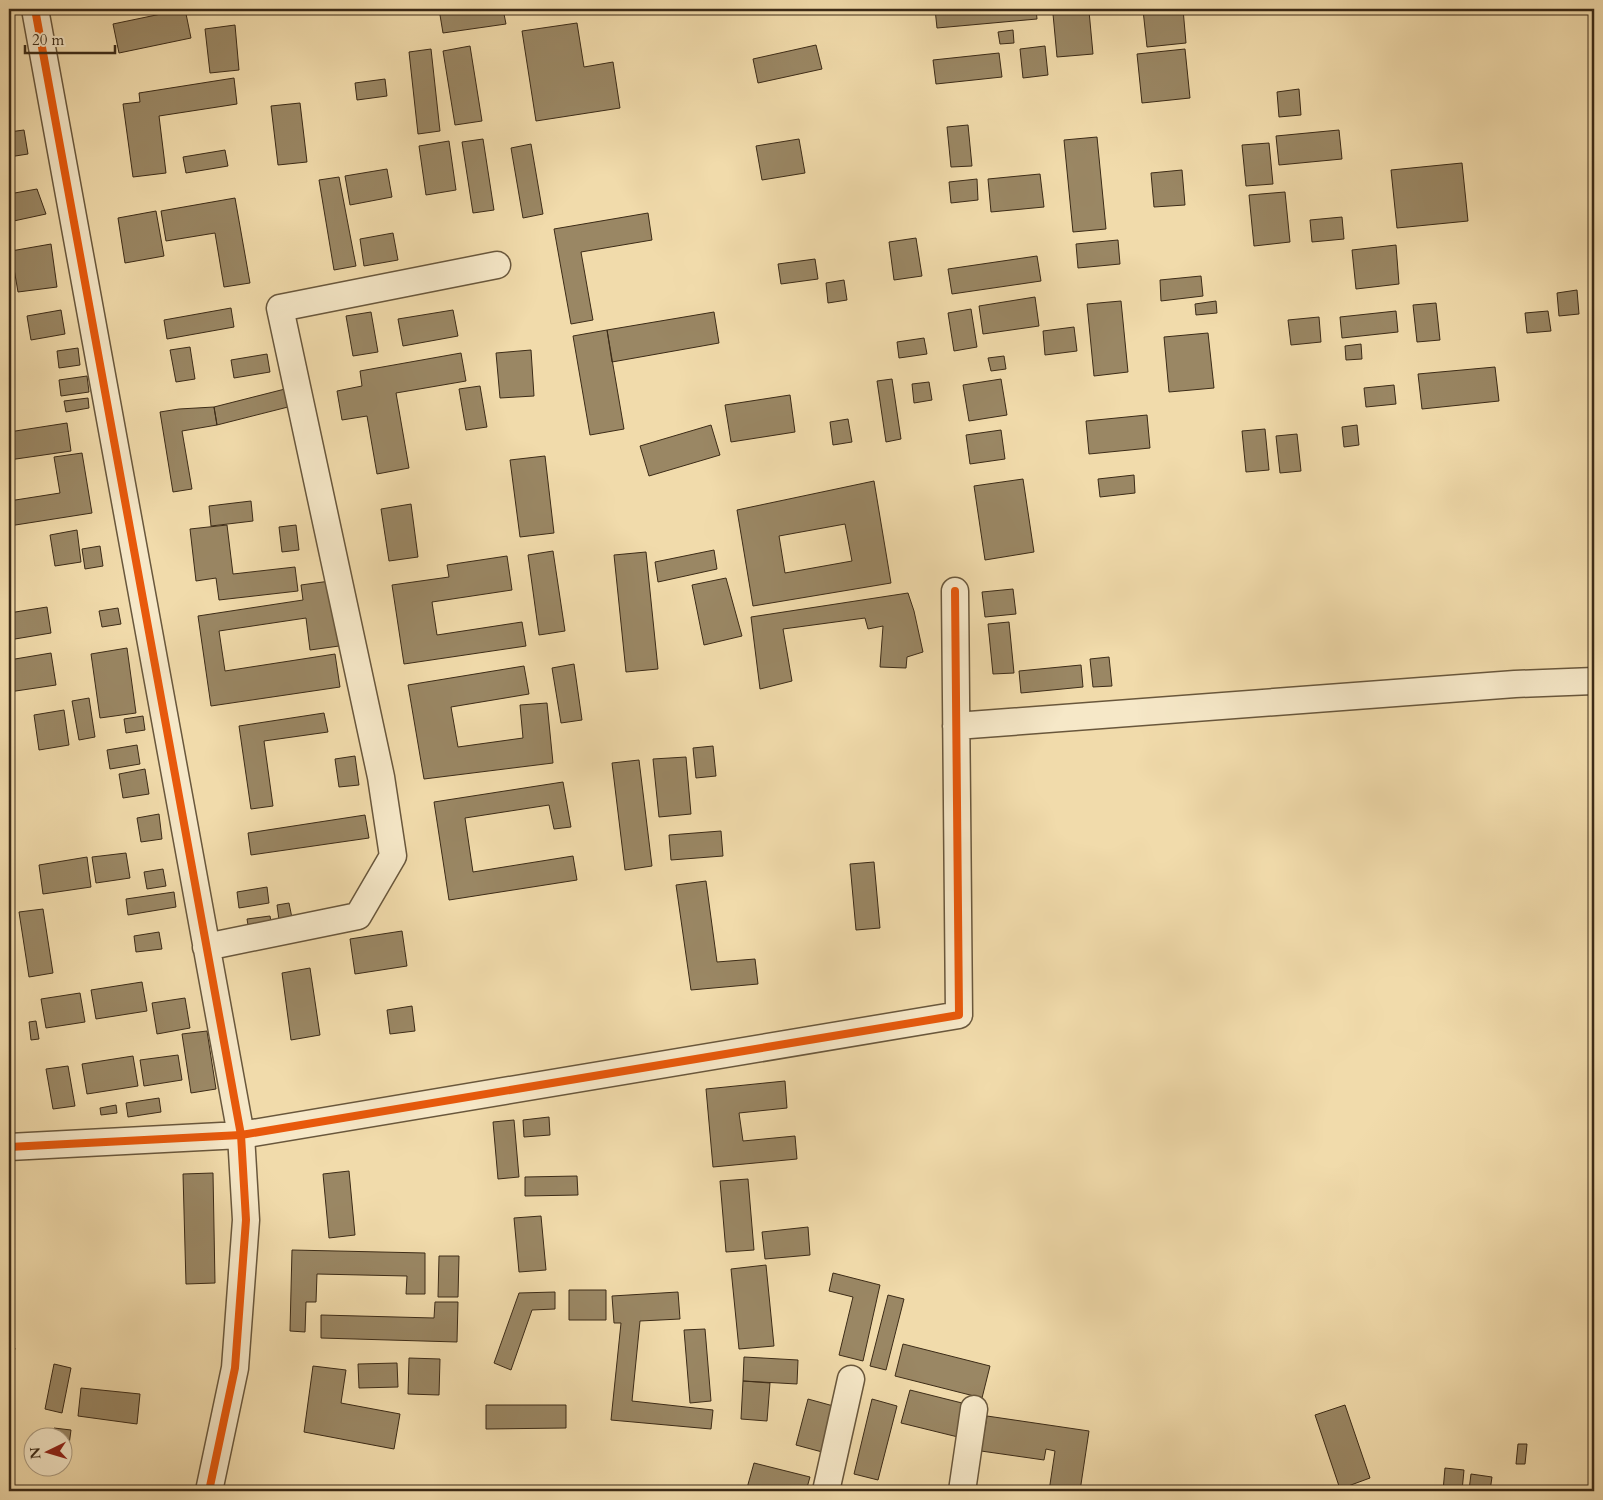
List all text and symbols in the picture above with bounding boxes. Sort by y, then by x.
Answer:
scale bar [25,22,115,54]
text: 20 m [32,30,64,50]
north arrow [22,1428,72,1478]
text: N [26,1446,46,1460]

